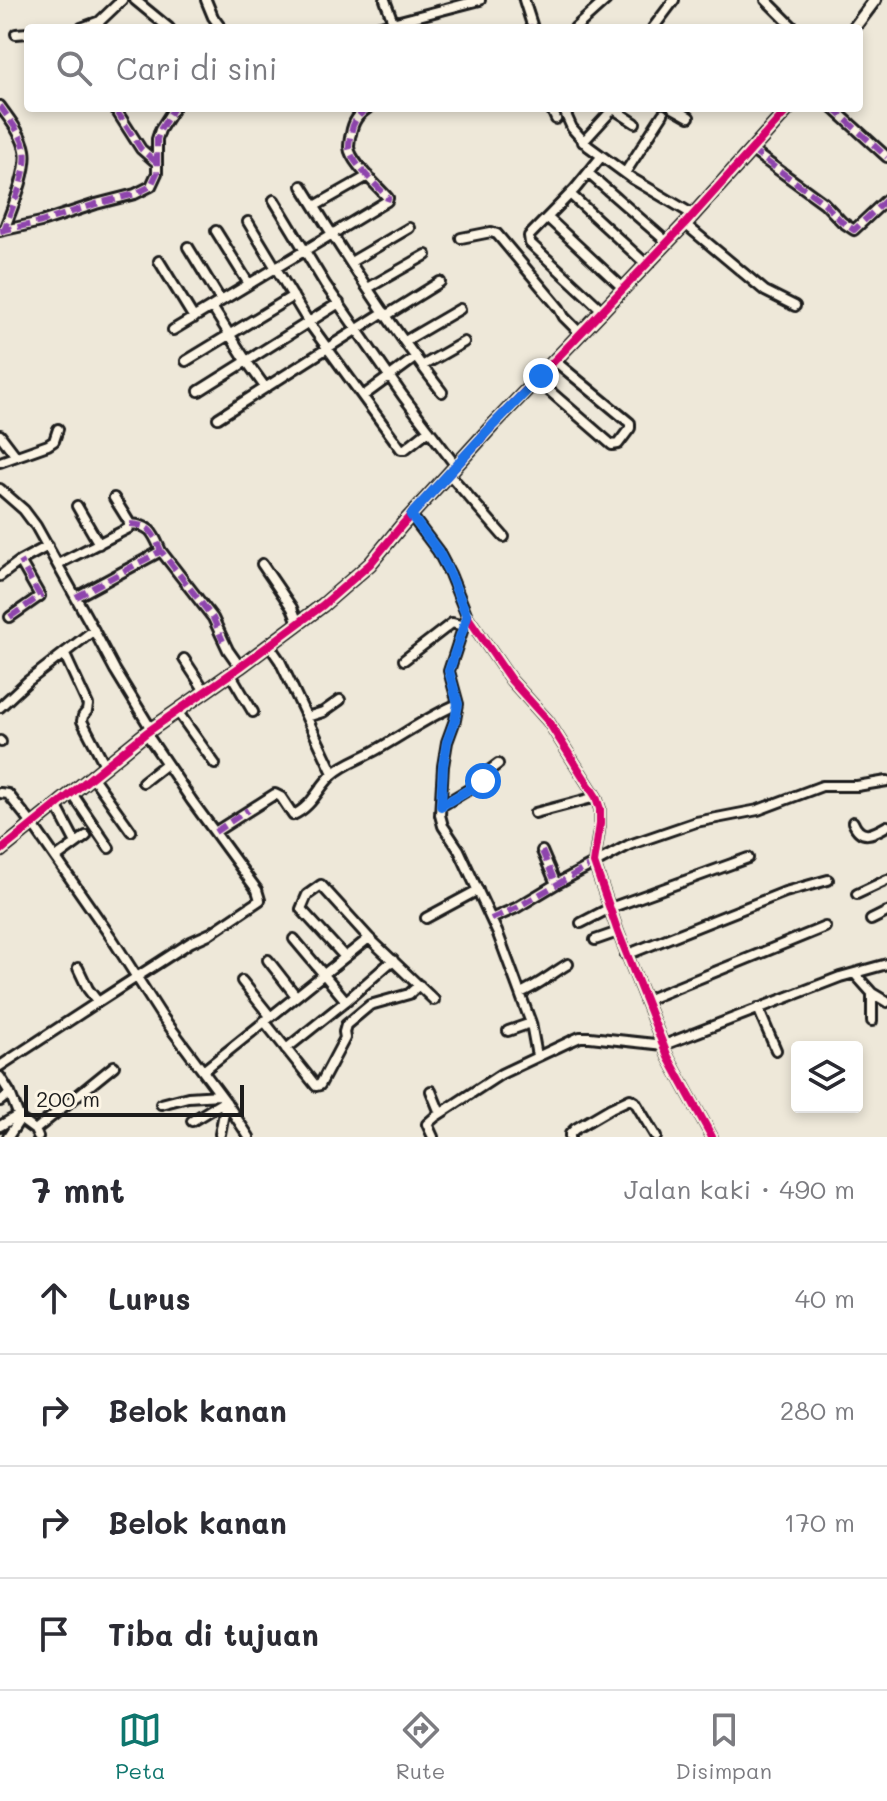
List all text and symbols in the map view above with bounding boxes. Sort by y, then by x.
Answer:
search box [24,24,863,112]
icon: search [52,46,96,90]
text: Cari di sini [116,48,277,88]
route end [523,358,559,394]
route start [465,763,501,799]
map controls [791,1041,863,1113]
button: layers [791,1041,863,1113]
scale bar [24,1081,244,1117]
text: 200 m [36,1084,100,1113]
text: 7 mnt [32,1167,125,1212]
text: Jalan kaki · 490 m [624,1172,855,1206]
icon: ahead [32,1276,76,1320]
text: Lurus [108,1278,191,1318]
text: 40 m [795,1281,855,1315]
icon: right [32,1388,76,1432]
text: Belok kanan [108,1390,287,1430]
text: 280 m [780,1393,855,1427]
icon: right [32,1500,76,1544]
text: Belok kanan [108,1502,287,1542]
text: 170 m [784,1505,855,1539]
icon: arrive [32,1612,76,1656]
text: Tiba di tujuan [108,1614,319,1654]
tab: Peta [115,1708,166,1785]
tab: Rute [396,1708,445,1785]
tab: Disimpan [676,1708,772,1785]

